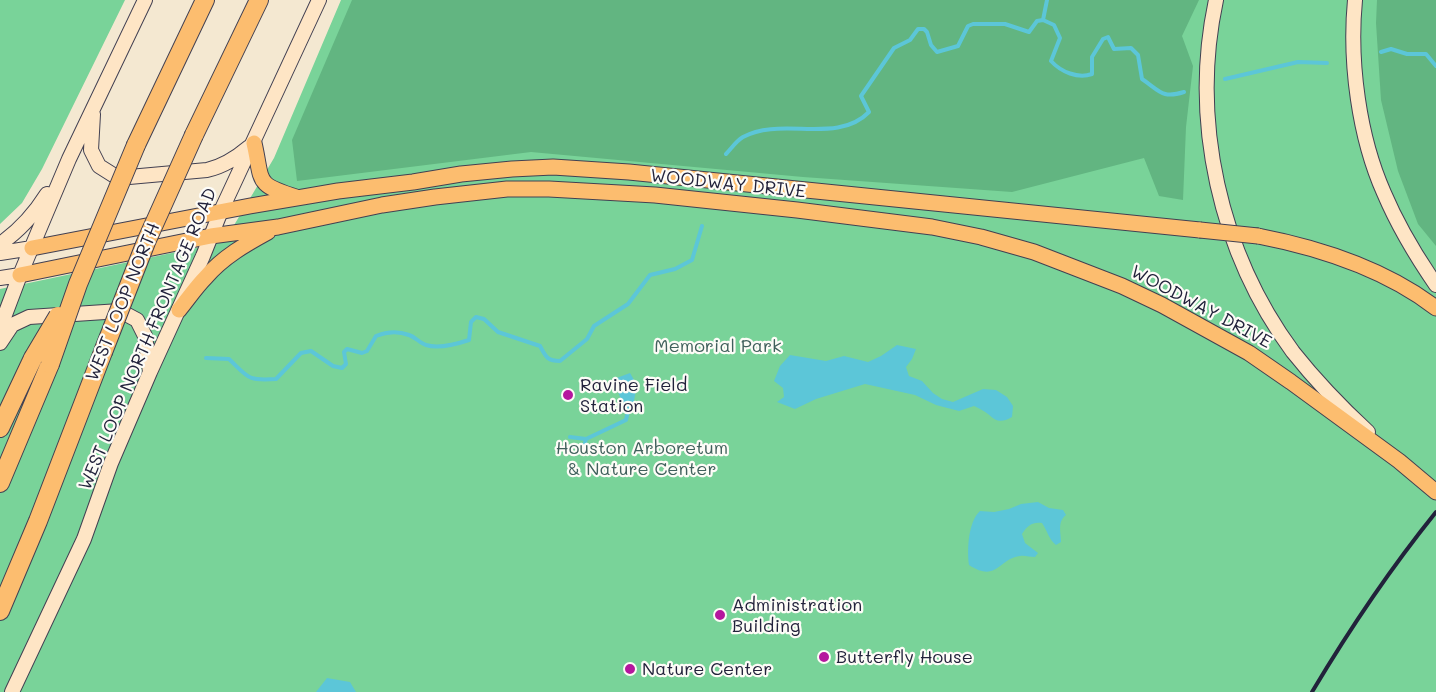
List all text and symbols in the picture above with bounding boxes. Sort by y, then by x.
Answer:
street label: WOODWAY DRIVE [649,165,807,203]
street label: WEST LOOP NORTH FRONTAGE ROAD [74,185,222,493]
street label: WEST LOOP NORTH [81,220,165,384]
street label: WOODWAY DRIVE [1127,261,1275,353]
park label: Memorial Park [654,335,782,357]
place label: Ravine Field Station [580,374,687,416]
marker: Ravine Field Station [561,388,575,402]
park label: Houston Arboretum & Nature Center [556,437,728,480]
place label: Administration Building [732,594,862,636]
marker: Administration Building [713,608,727,622]
place label: Butterfly House [836,646,973,668]
marker: Butterfly House [817,650,831,664]
place label: Nature Center [642,658,772,680]
marker: Nature Center [623,662,637,676]

